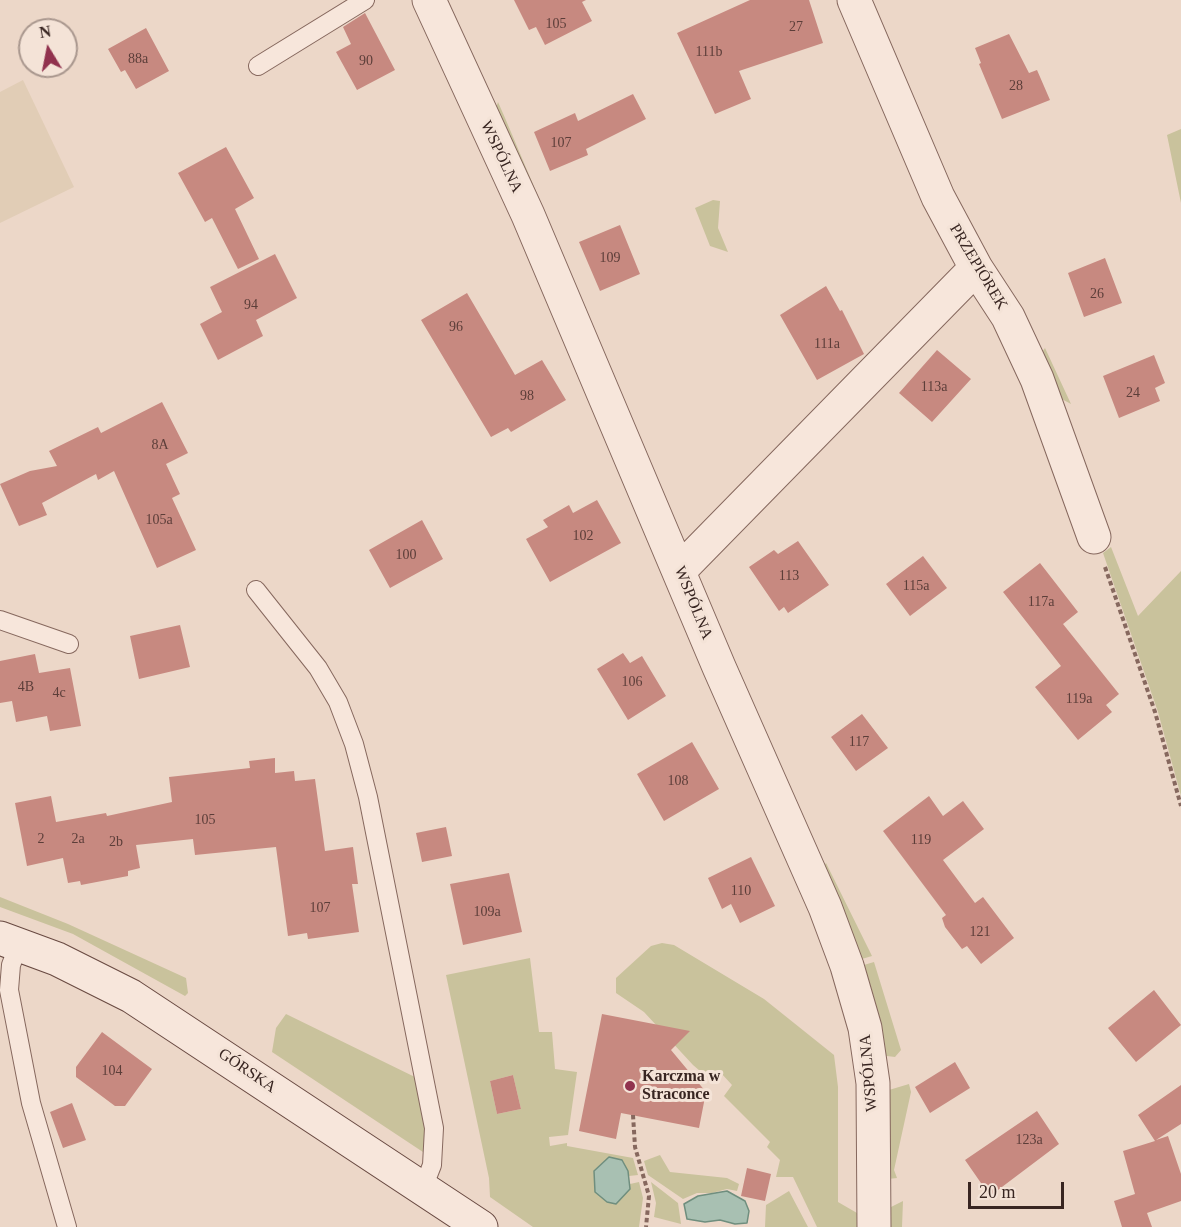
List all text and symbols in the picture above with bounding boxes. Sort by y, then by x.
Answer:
house number: 105 [546,16,566,32]
north arrow [18,18,78,78]
house number: 27 [789,19,803,35]
text: N [38,22,52,41]
house number: 111b [696,44,722,60]
house number: 88a [128,51,148,67]
house number: 90 [359,53,373,69]
house number: 28 [1009,78,1023,94]
street label: WSPÓLNA [476,118,526,196]
house number: 107 [550,135,572,151]
street label: PRZEPIÓREK [945,221,1011,313]
house number: 109 [600,250,620,266]
house number: 26 [1090,286,1104,302]
house number: 94 [244,297,258,313]
house number: 96 [449,319,463,335]
house number: 111a [814,336,840,352]
house number: 113a [921,379,947,395]
house number: 24 [1126,385,1140,401]
house number: 98 [520,388,534,404]
house number: 8A [151,437,169,453]
house number: 105a [145,512,173,528]
house number: 102 [572,528,594,544]
house number: 100 [396,547,416,563]
street label: WSPÓLNA [670,564,716,642]
house number: 113 [779,568,799,584]
house number: 115a [903,578,929,594]
house number: 117a [1028,594,1054,610]
house number: 106 [622,674,642,690]
house number: 4B [18,679,34,695]
house number: 4c [52,685,66,701]
house number: 119a [1066,691,1092,707]
house number: 117 [849,734,869,750]
house number: 108 [668,773,688,789]
house number: 105 [194,812,216,828]
house number: 2 [38,831,44,847]
house number: 2a [71,831,85,847]
house number: 119 [911,832,931,848]
house number: 2b [109,834,123,850]
house number: 110 [731,883,751,899]
house number: 107 [310,900,330,916]
house number: 109a [473,904,501,920]
house number: 121 [970,924,990,940]
street label: WSPÓLNA [856,1034,882,1112]
street label: GÓRSKA [214,1045,280,1097]
house number: 104 [102,1063,122,1079]
place label: Karczma w Straconce [642,1067,720,1105]
marker: Karczma w Straconce [623,1079,637,1093]
house number: 123a [1015,1132,1043,1148]
scale bar [971,1170,1067,1208]
text: 20 m [979,1182,1016,1202]

